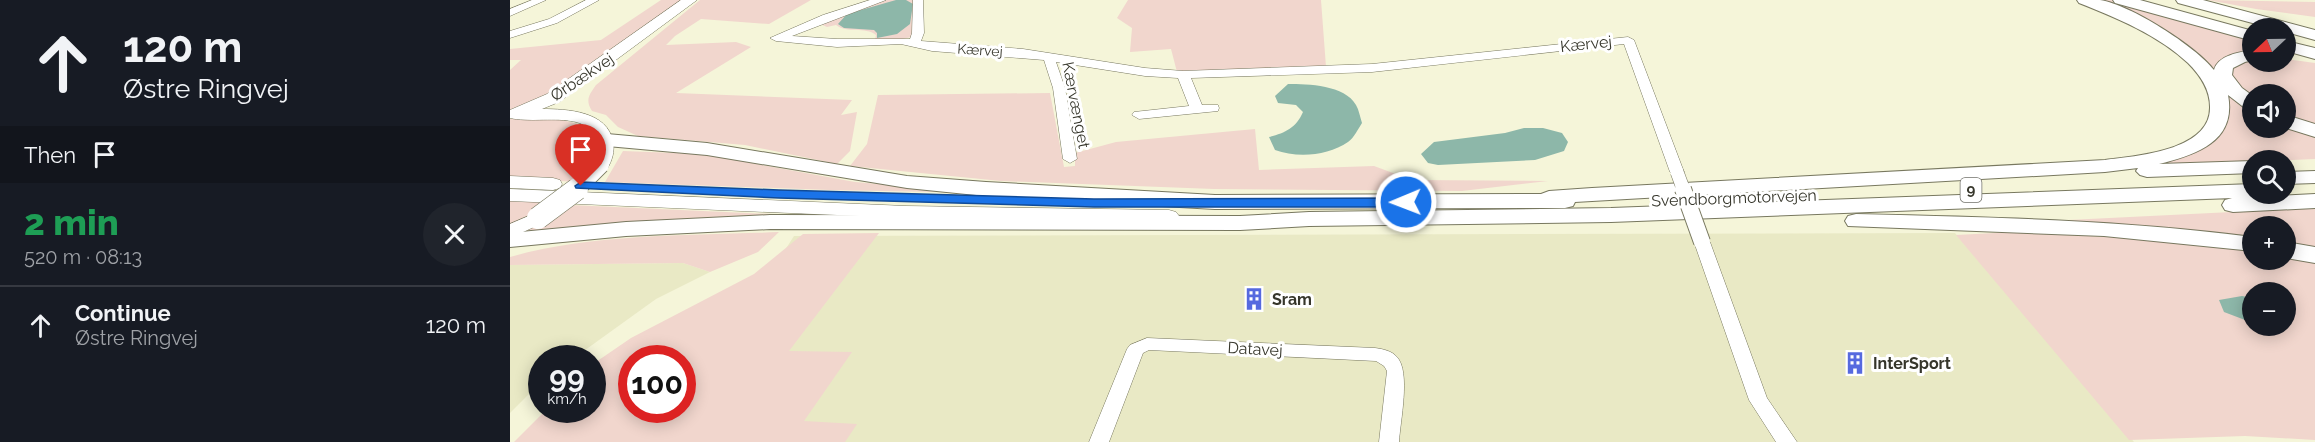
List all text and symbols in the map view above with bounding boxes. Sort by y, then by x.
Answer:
north arrow [2242,18,2296,72]
map controls [2242,18,2296,336]
text: 120 m [123,23,242,72]
icon: ahead [24,24,102,102]
street label: Kærvej [1559,32,1613,56]
street label: Kærvej [957,40,1003,60]
street label: Ørbækvej [547,49,617,105]
street label: Kærvænget [1058,60,1094,151]
text: Østre Ringvej [123,73,289,104]
button: sound [2242,84,2296,138]
pin [555,124,606,186]
icon: arrive [564,133,597,166]
icon: arrive [88,138,121,171]
text: Then [24,142,76,168]
button: search [2242,150,2296,204]
position arrow [1374,170,1438,234]
road number: 9 [1960,178,1982,202]
street label: Svendborgmotorvejen [1651,186,1817,210]
text: 2 min [24,201,119,243]
button: close [423,203,486,266]
button: + [2242,216,2296,270]
text: 520 m · 08:13 [24,245,142,269]
button: − [2242,282,2296,336]
building icon: Sram [1241,286,1267,312]
place label: Sram [1272,290,1312,309]
text: Continue [75,300,171,326]
icon: ahead [24,309,57,342]
text: 120 m [426,312,486,338]
text: Østre Ringvej [75,326,198,350]
street label: Datavej [1227,338,1283,360]
speed limit sign: 100 [618,345,696,423]
building icon: InterSport [1842,350,1868,376]
place label: InterSport [1873,354,1951,373]
text: 99 [549,359,585,394]
text: km/h [547,390,587,408]

